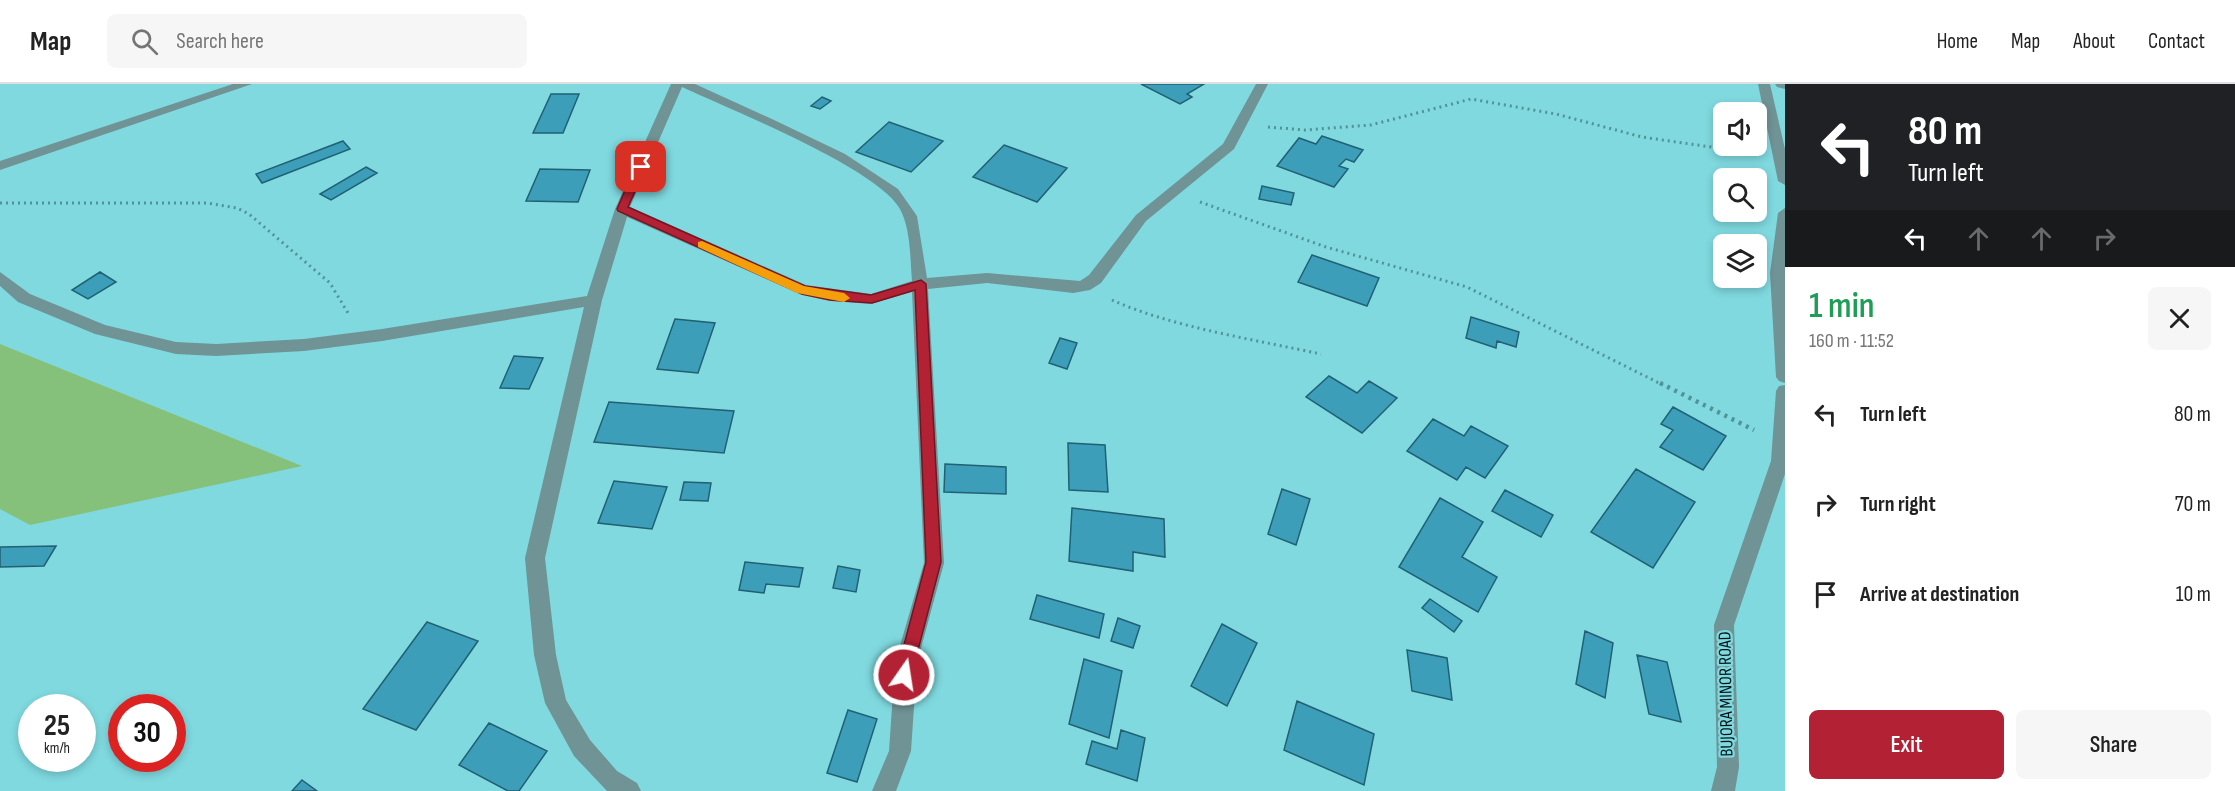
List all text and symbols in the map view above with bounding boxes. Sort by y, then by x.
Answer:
search box [107,14,527,68]
text: Map [30,25,71,58]
icon: search [128,25,161,58]
text: Search here [176,28,264,55]
text: Home [1937,29,1978,54]
text: Map [2011,29,2040,54]
text: About [2073,29,2115,54]
text: Contact [2148,29,2205,54]
map controls [1713,102,1767,288]
button: sound [1713,102,1767,156]
text: 80 m [1908,106,1982,157]
icon: left [1809,108,1887,186]
pin [615,141,666,192]
icon: arrive [624,150,657,183]
text: Turn left [1908,157,1984,189]
button: search [1713,168,1767,222]
icon: left [1899,222,1932,255]
icon: ahead [1962,222,1995,255]
icon: ahead [2025,222,2058,255]
icon: right [2088,222,2121,255]
button: layers [1713,234,1767,288]
text: 1 min [1809,285,1874,328]
button: close [2148,287,2211,350]
text: 160 m · 11:52 [1809,329,1894,353]
icon: left [1809,398,1842,431]
text: Turn left [1860,401,1926,428]
text: 80 m [2174,401,2211,428]
icon: right [1809,488,1842,521]
text: Turn right [1860,491,1936,518]
text: 70 m [2175,491,2211,518]
icon: arrive [1809,578,1842,611]
text: Arrive at destination [1860,581,2019,608]
text: 10 m [2176,581,2211,608]
street label: BUJORA MINOR ROAD [1714,631,1738,757]
position arrow [872,643,936,707]
speed limit sign: 30 [108,694,186,772]
text: 25 [44,708,70,744]
button: Exit [1809,710,2004,779]
button: Share [2016,710,2211,779]
text: km/h [44,739,70,758]

